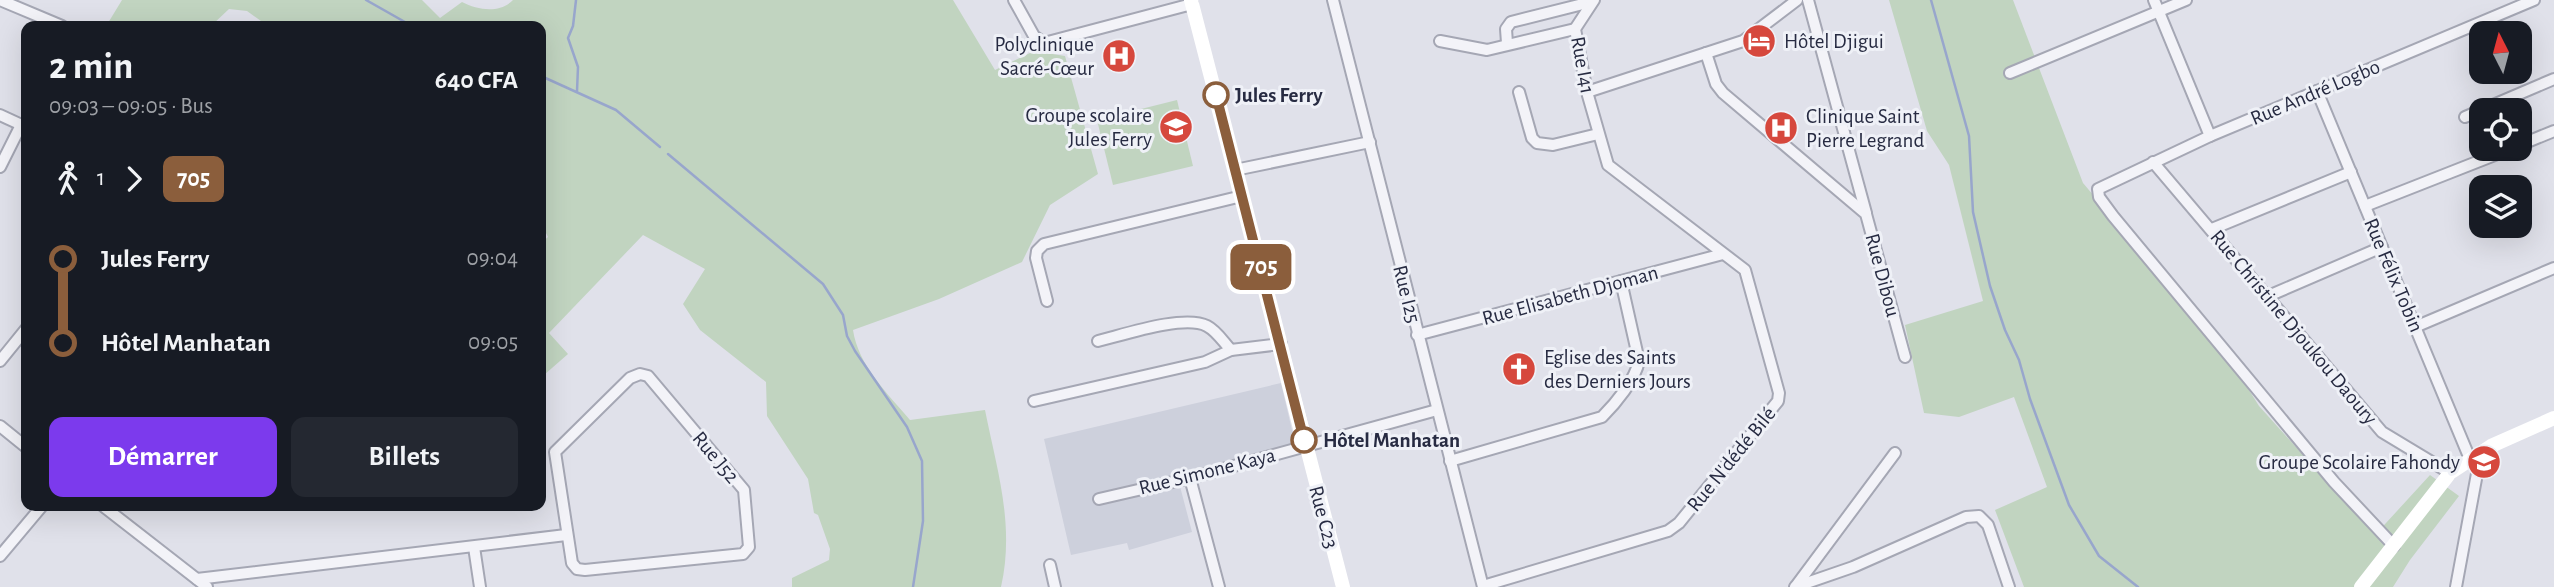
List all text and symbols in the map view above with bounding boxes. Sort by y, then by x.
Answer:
north arrow [2469,21,2532,84]
map controls [2469,21,2532,238]
hotel icon: Hôtel Djigui [1740,22,1778,60]
place label: Hôtel Djigui [1784,31,1884,52]
place label: Polyclinique Sacré-Cœur [994,34,1094,79]
street label: Rue I41 [1567,35,1598,95]
hospital icon: Polyclinique Sacré-Cœur [1100,37,1138,75]
text: 2 min [49,48,133,86]
street label: Rue André Logbo [2247,56,2383,129]
text: 640 CFA [435,67,518,93]
marker: Jules Ferry [1203,82,1229,108]
place label: Jules Ferry [1235,85,1323,106]
text: 09:03 – 09:05 · Bus [49,95,213,118]
button: locate [2469,98,2532,161]
place label: Groupe scolaire Jules Ferry [1026,105,1152,150]
place label: Clinique Saint Pierre Legrand [1806,106,1924,151]
school or university icon: Groupe scolaire Jules Ferry [1157,108,1195,146]
hospital icon: Clinique Saint Pierre Legrand [1762,109,1800,147]
icon: walk [49,160,87,198]
icon: forward [115,160,153,198]
text: 1 [97,167,105,190]
text: 705 [177,167,210,191]
button: layers [2469,175,2532,238]
street label: Rue Félix Tobin [2360,215,2427,335]
street label: Rue Christine Djoukou Daoury [2206,226,2381,429]
street label: Rue Dibou [1861,231,1904,319]
line badge: 705 [1221,244,1301,290]
text: Jules Ferry [101,246,209,272]
text: 09:04 [467,247,518,270]
text: 705 [1244,255,1278,279]
street label: Rue Elisabeth Djoman [1480,262,1660,329]
street label: Rue I25 [1389,263,1424,325]
text: Hôtel Manhatan [101,330,271,356]
text: 09:05 [468,331,518,354]
place label: Eglise des Saints des Derniers Jours [1544,347,1691,392]
church icon: Eglise des Saints des Derniers Jours [1500,350,1538,388]
street label: Rue N'dédé Bilé [1683,403,1780,516]
button: Démarrer [49,417,277,497]
button: Billets [291,417,518,497]
marker: Hôtel Manhatan [1291,427,1317,453]
street label: Rue J52 [688,428,743,487]
place label: Hôtel Manhatan [1323,430,1460,451]
school or university icon: Groupe Scolaire Fahondy [2465,443,2503,481]
street label: Rue Simone Kaya [1137,444,1278,499]
place label: Groupe Scolaire Fahondy [2259,452,2460,473]
street label: Rue C23 [1305,483,1342,551]

